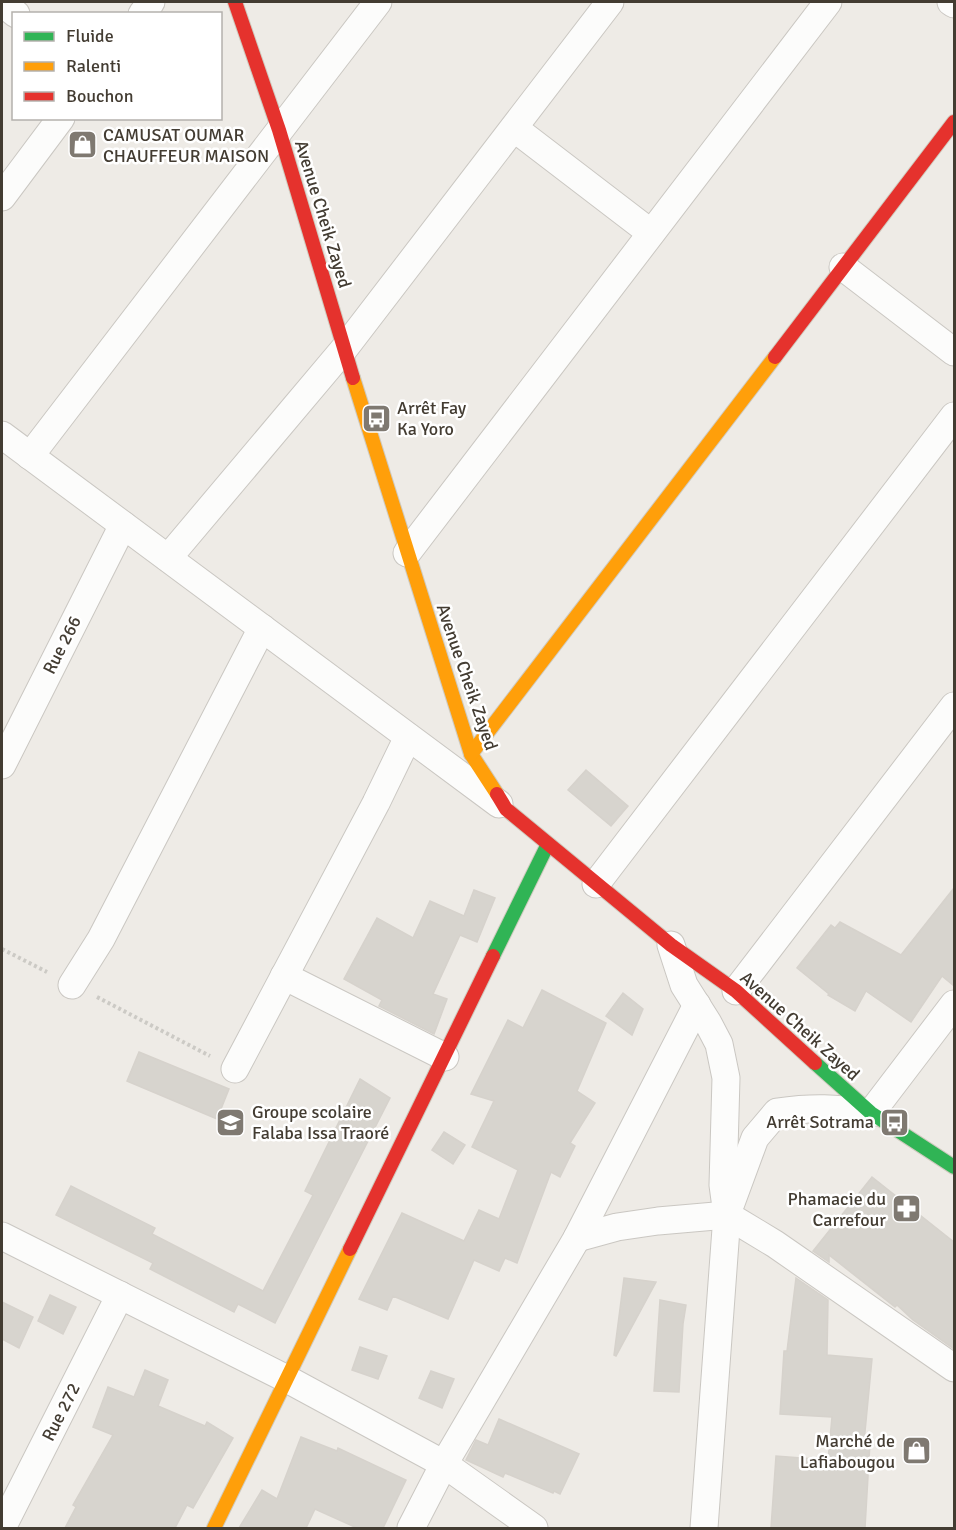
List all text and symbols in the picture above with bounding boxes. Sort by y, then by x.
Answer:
legend [12,12,222,120]
text: Fluide [66,25,114,47]
text: Ralenti [66,55,121,77]
text: Bouchon [66,85,134,107]
place label: CAMUSAT OUMAR CHAUFFEUR MAISON [103,124,269,167]
shop icon: CAMUSAT OUMAR CHAUFFEUR MAISON [66,129,98,161]
street label: Avenue Cheik Zayed [290,137,356,291]
place label: Arrêt Fay Ka Yoro [397,397,467,440]
bus stop icon: Arrêt Fay Ka Yoro [360,402,392,434]
street label: Avenue Cheik Zayed [432,601,502,753]
street label: Rue 266 [38,612,86,678]
street label: Avenue Cheik Zayed [736,967,864,1085]
place label: Groupe scolaire Falaba Issa Traoré [252,1101,389,1144]
school or university icon: Groupe scolaire Falaba Issa Traoré [215,1106,247,1138]
bus stop icon: Arrêt Sotrama [879,1106,911,1138]
place label: Arrêt Sotrama [766,1111,874,1133]
place label: Phamacie du Carrefour [788,1188,886,1231]
pharmacy icon: Phamacie du Carrefour [891,1193,923,1225]
street label: Rue 272 [37,1379,85,1445]
place label: Marché de Lafiabougou [800,1430,895,1473]
shop icon: Marché de Lafiabougou [900,1435,932,1467]

